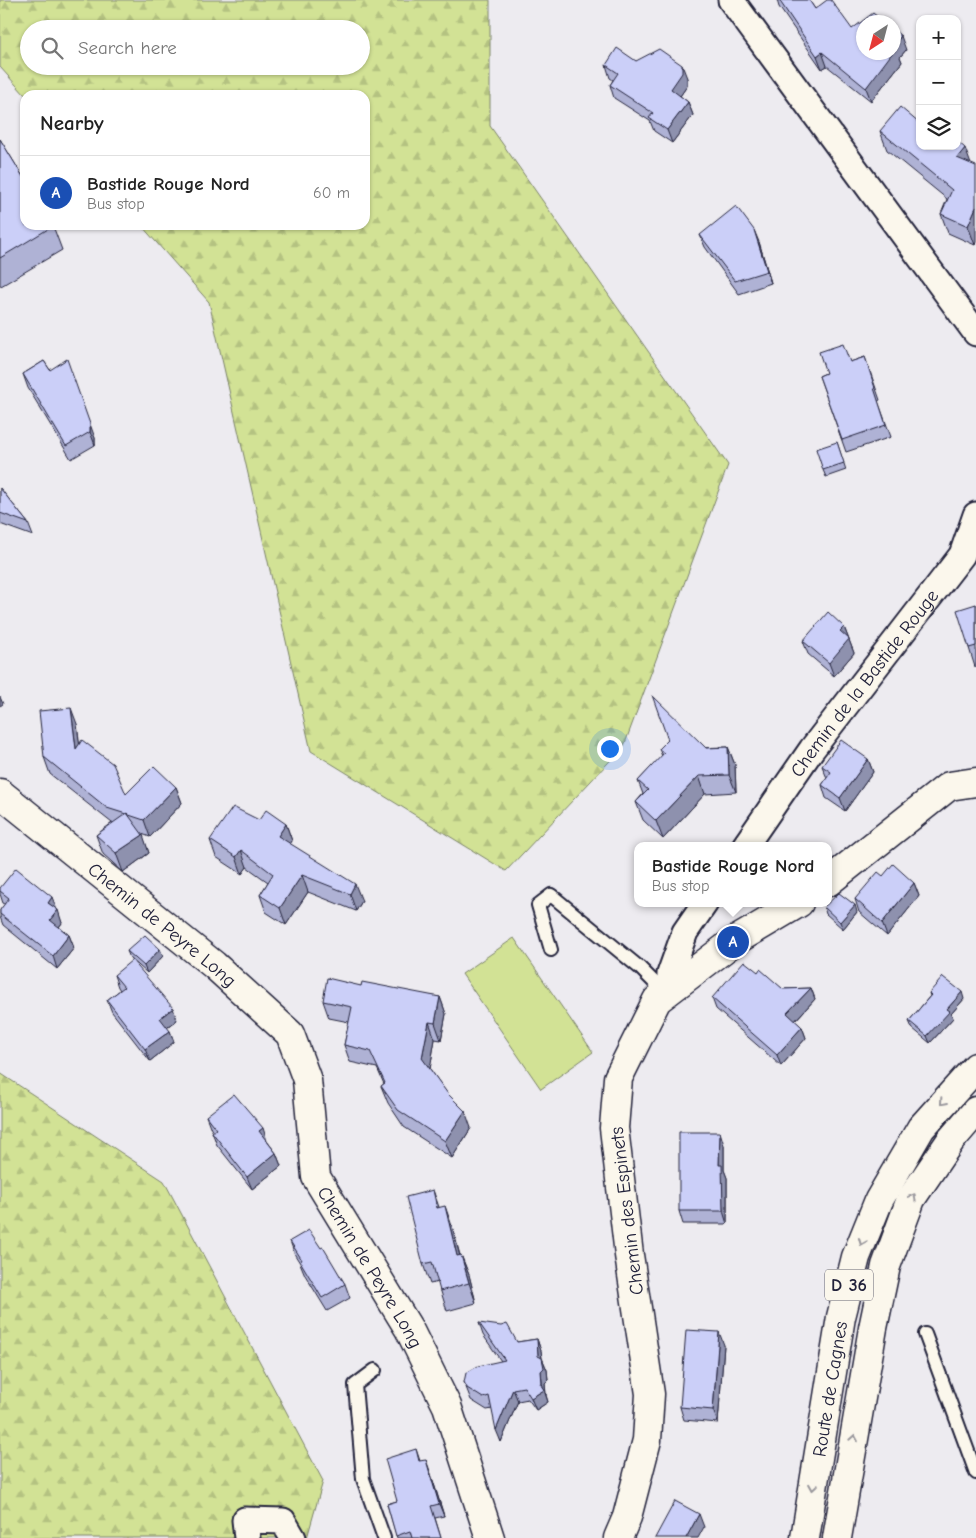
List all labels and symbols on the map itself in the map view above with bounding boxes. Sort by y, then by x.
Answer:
north arrow [856,15,901,60]
street label: Chemin de la Bastide Rouge [786,585,943,781]
your location [597,736,623,762]
street label: Chemin de Peyre Long [83,858,241,992]
pin: A [717,923,749,961]
one-way arrow [940,1097,949,1106]
street label: Chemin des Espinets [606,1125,648,1296]
street label: Chemin de Peyre Long [312,1183,427,1352]
one-way arrow [907,1193,917,1202]
one-way arrow [858,1237,868,1246]
road number: D 36 [825,1270,873,1300]
street label: Route de Cagnes [808,1320,852,1459]
one-way arrow [848,1434,858,1443]
one-way arrow [809,1482,819,1491]

